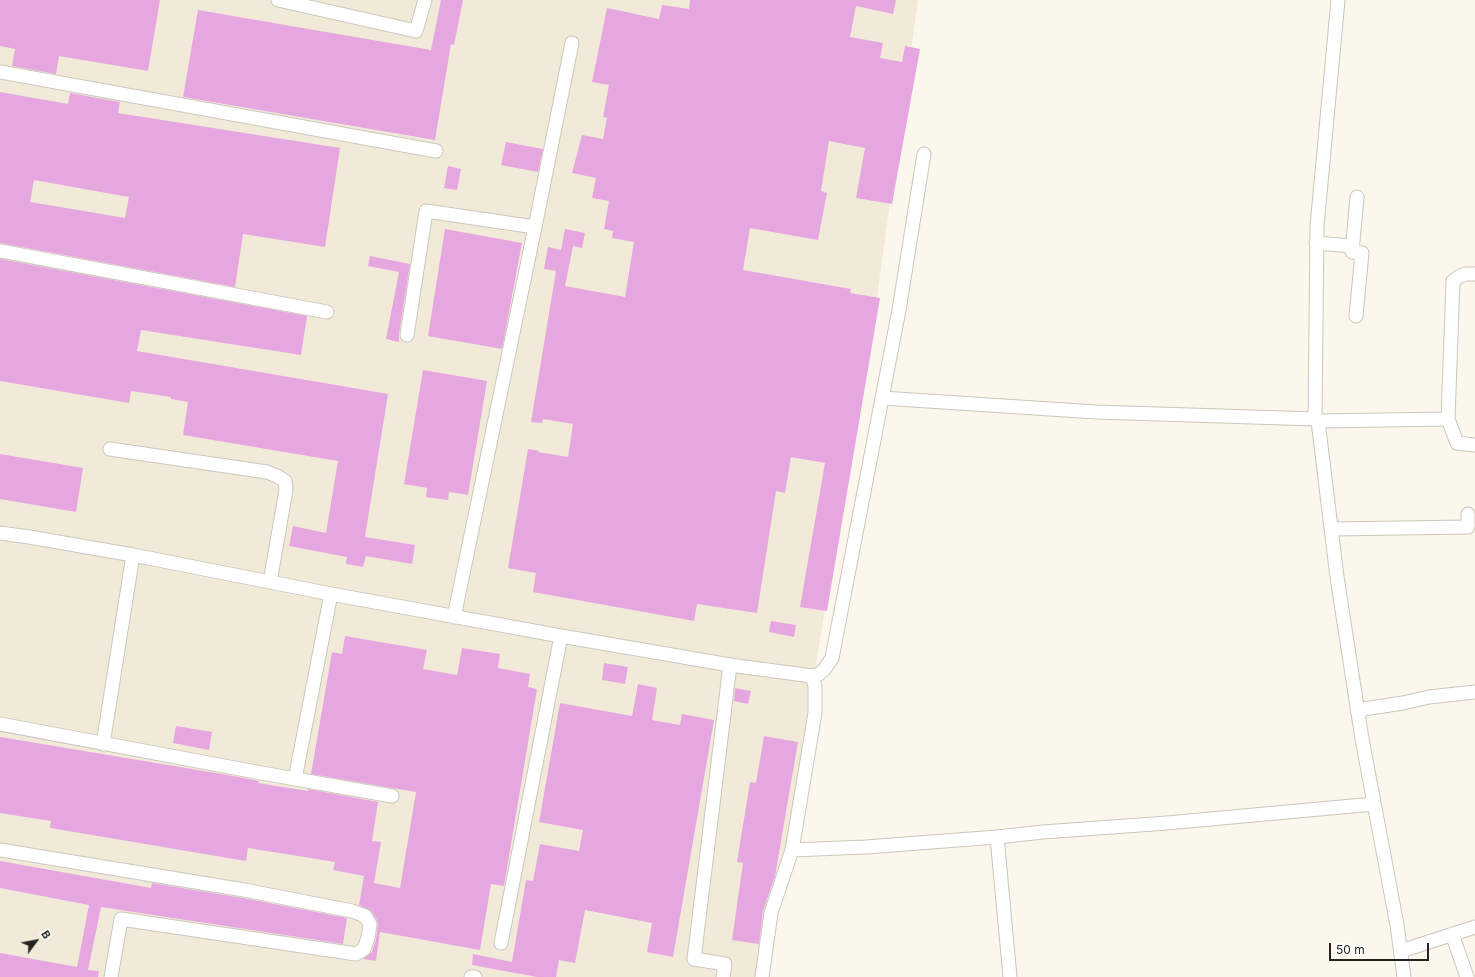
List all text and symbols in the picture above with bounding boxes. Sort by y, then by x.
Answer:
north arrow [16,921,56,961]
text: B [38,928,54,941]
scale bar [1331,935,1431,961]
text: 50 m [1336,942,1365,957]

